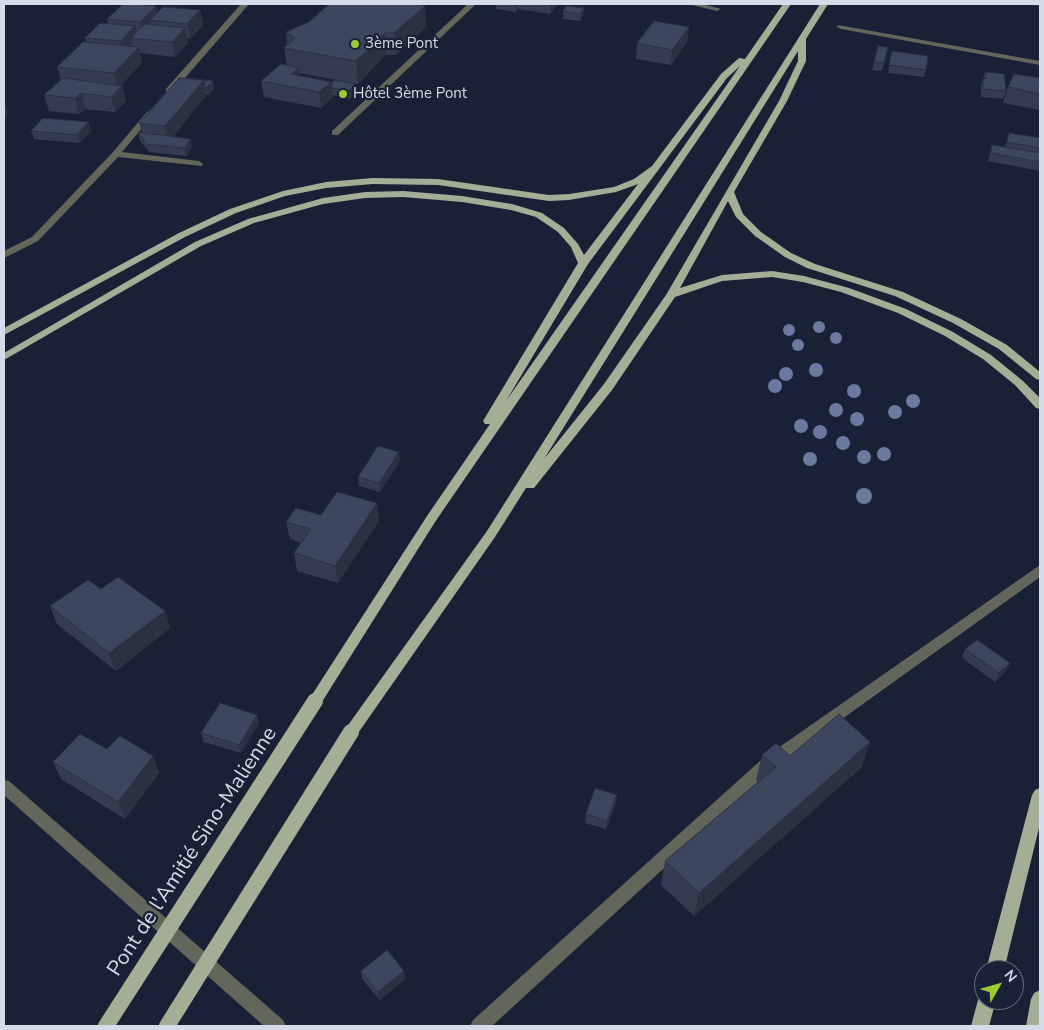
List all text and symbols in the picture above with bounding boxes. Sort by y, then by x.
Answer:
place label: 3ème Pont [365,35,438,53]
marker: 3ème Pont [349,38,361,50]
place label: Hôtel 3ème Pont [353,85,467,103]
marker: Hôtel 3ème Pont [337,88,349,100]
street label: Pont de l'Amitié Sino-Malienne [103,723,283,981]
north arrow [974,960,1024,1010]
text: N [1000,966,1021,986]

